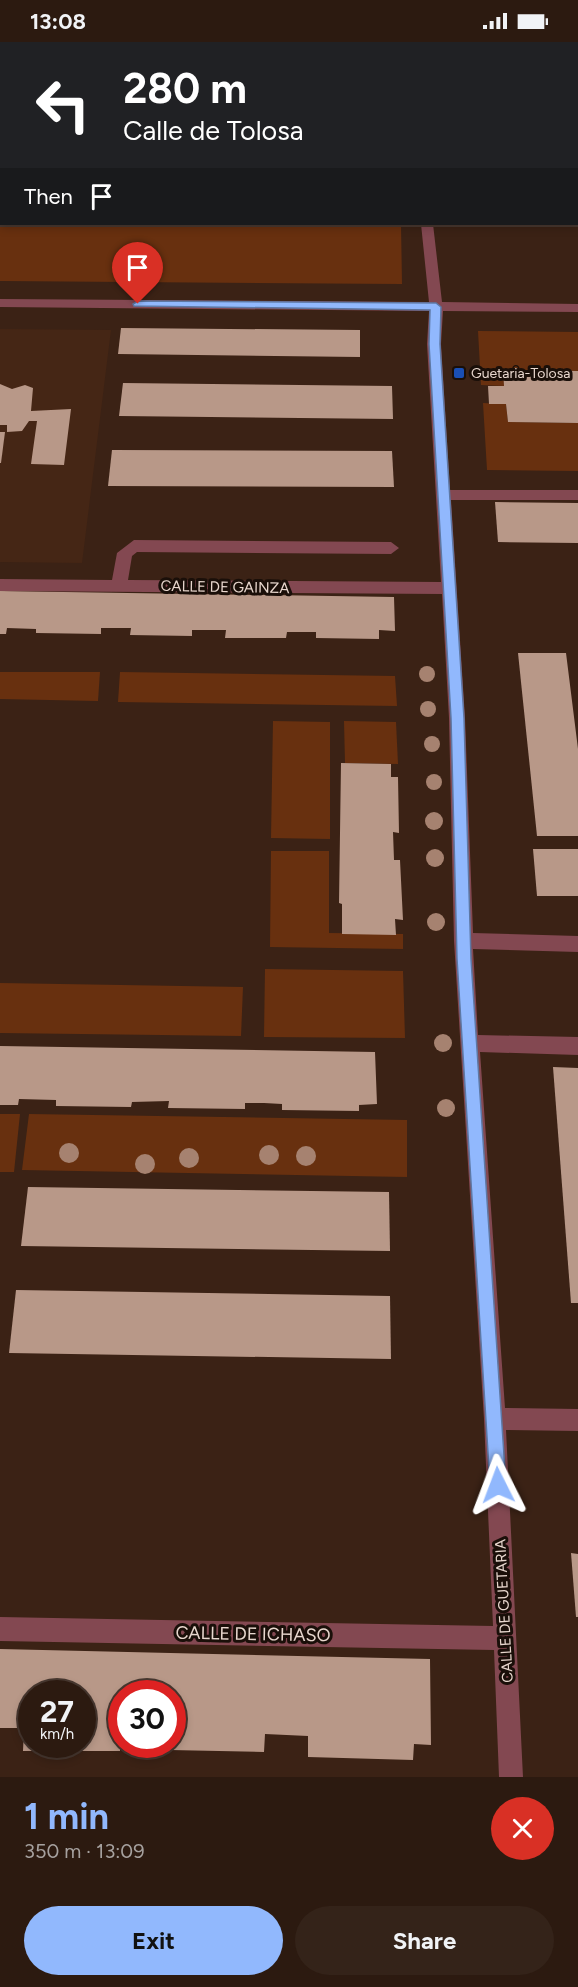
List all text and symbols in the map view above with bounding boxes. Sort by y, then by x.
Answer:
text: 13:08 [30,8,86,35]
text: 280 m [123,63,247,114]
icon: left [24,66,102,144]
text: Calle de Tolosa [123,114,304,147]
icon: arrive [85,180,118,213]
text: Then [24,183,73,210]
pin [112,242,163,304]
icon: arrive [121,251,154,284]
place label: Guetaria-Tolosa [471,365,570,382]
marker: Guetaria-Tolosa [452,366,466,380]
street label: CALLE DE GAINZA [160,577,290,597]
position arrow [466,1453,530,1517]
street label: CALLE DE GUETARIA [491,1539,517,1683]
street label: CALLE DE ICHASO [175,1622,331,1646]
speed limit sign: 30 [108,1680,186,1758]
text: 27 [40,1693,74,1730]
text: km/h [40,1725,74,1743]
text: 1 min [24,1795,109,1838]
button: close [491,1797,554,1860]
text: 350 m · 13:09 [24,1839,144,1863]
button: Exit [24,1906,283,1975]
button: Share [295,1906,554,1975]

